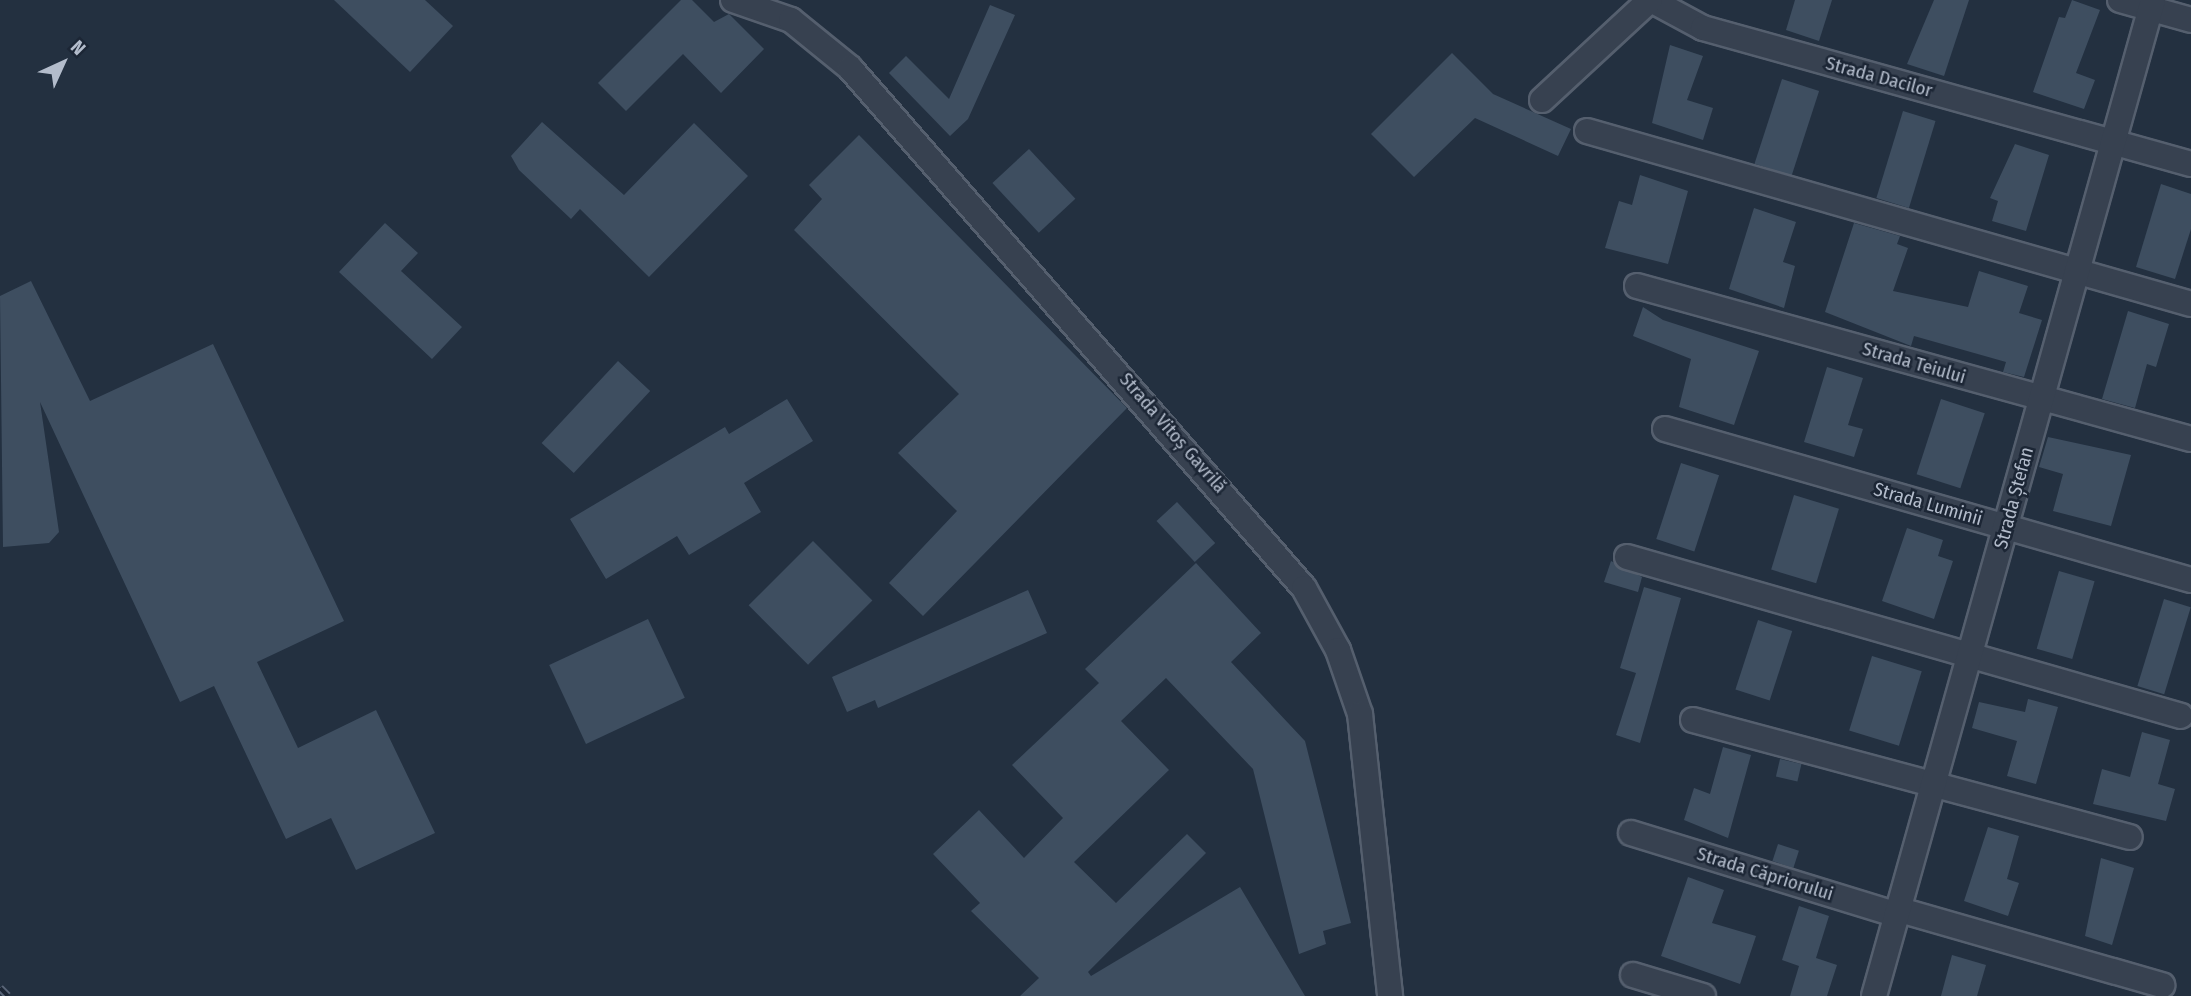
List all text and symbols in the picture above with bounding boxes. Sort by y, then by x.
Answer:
north arrow [28,28,98,98]
text: N [66,36,90,60]
street label: Strada Dacilor [1823,52,1935,102]
street label: Strada Teiului [1860,337,1968,389]
street label: Strada Vitoș Gavrilă [1115,368,1231,498]
street label: Strada Ștefan [1989,445,2039,551]
street label: Strada Luminii [1871,478,1985,530]
street label: Strada Căpriorului [1694,842,1836,906]

